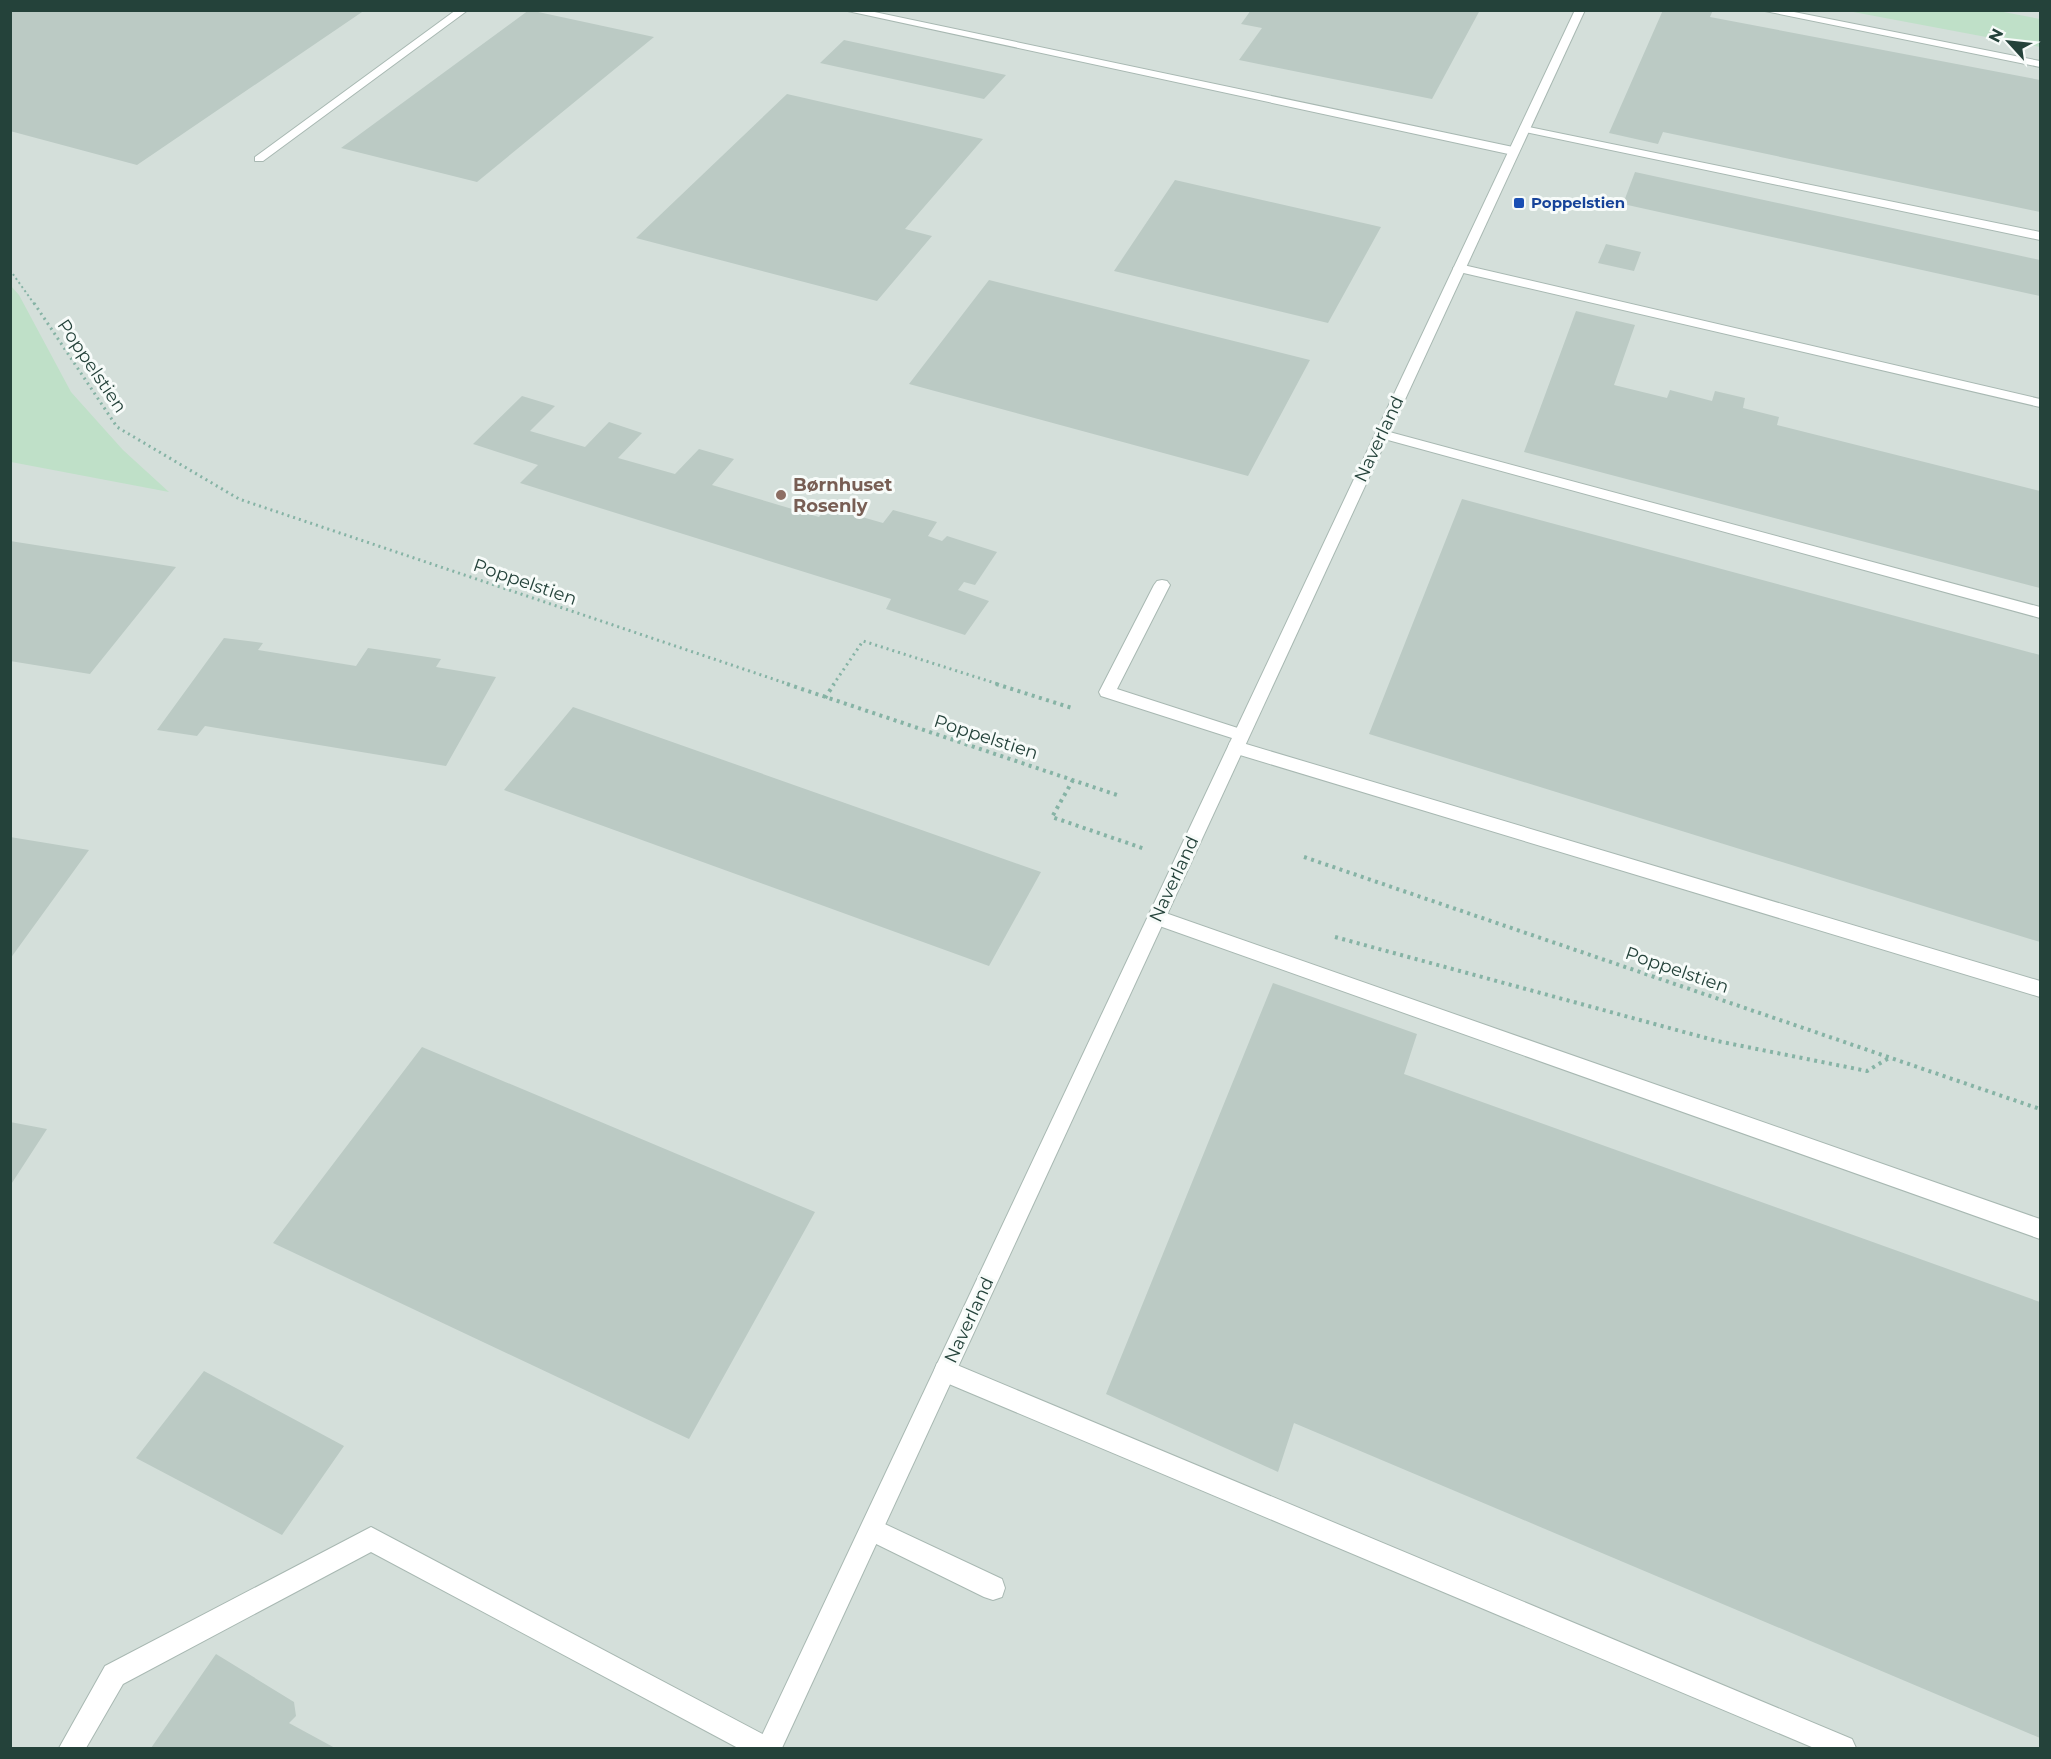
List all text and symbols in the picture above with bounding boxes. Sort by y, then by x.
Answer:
north arrow [1979,12,2039,72]
text: N [1985,25,2007,45]
place label: Poppelstien [1531,193,1625,212]
marker: Poppelstien [1512,196,1526,210]
street label: Poppelstien [53,315,131,417]
street label: Naverland [1350,392,1408,486]
place label: Børnhuset Rosenly [793,474,892,517]
marker: Børnhuset Rosenly [774,488,788,502]
street label: Poppelstien [470,554,580,610]
street label: Poppelstien [931,710,1041,764]
street label: Naverland [1145,832,1203,926]
street label: Poppelstien [1622,942,1732,998]
street label: Naverland [940,1273,998,1367]

